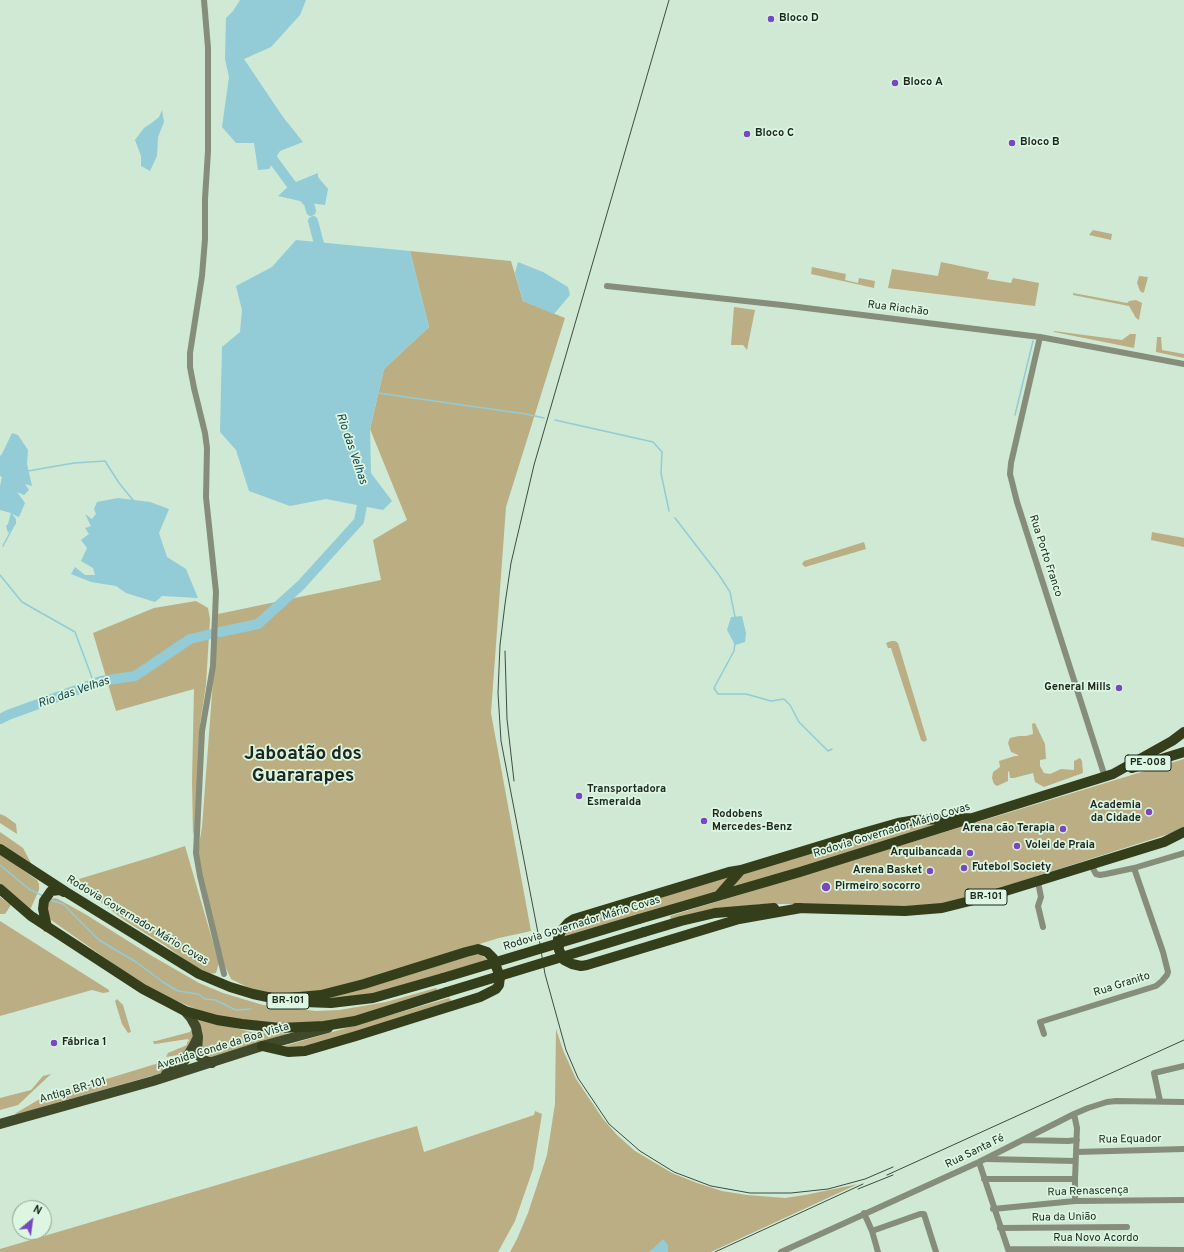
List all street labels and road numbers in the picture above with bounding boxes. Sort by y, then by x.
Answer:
street label: Rua Riachão [867,299,929,319]
street label: Rua Porto Franco [1026,513,1064,599]
road number: PE-008 [1125,755,1171,771]
street label: Rodovia Governador Mário Covas [812,801,972,861]
street label: Rodovia Governador Mário Covas [64,873,210,969]
road number: BR-101 [965,889,1007,905]
street label: Rodovia Governador Mário Covas [502,894,662,954]
street label: Rua Granito [1092,970,1152,1000]
road number: BR-101 [267,993,309,1009]
street label: Avenida Conde da Boa Vista [155,1021,291,1073]
street label: Antiga BR-101 [38,1075,108,1107]
street label: Rua Santa Fé [943,1132,1007,1172]
street label: Rua Equador [1098,1133,1162,1147]
street label: Rua Renascença [1047,1184,1129,1200]
street label: Rua da União [1031,1211,1097,1225]
street label: Rua Novo Acordo [1053,1232,1139,1246]

